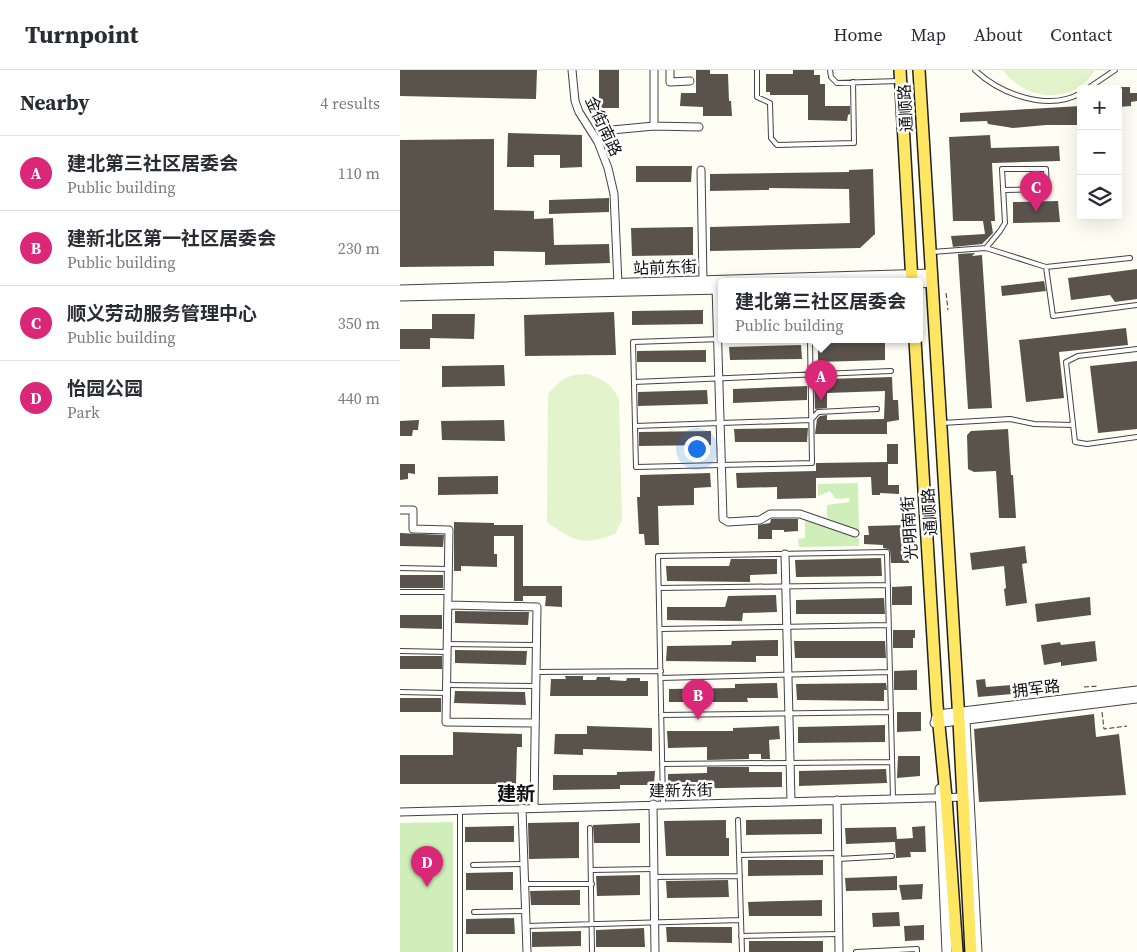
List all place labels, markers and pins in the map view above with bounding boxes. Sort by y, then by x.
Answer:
pin: C [1020,171,1052,212]
pin: A [805,360,837,401]
pin: B [682,679,714,720]
pin: D [411,846,443,887]

